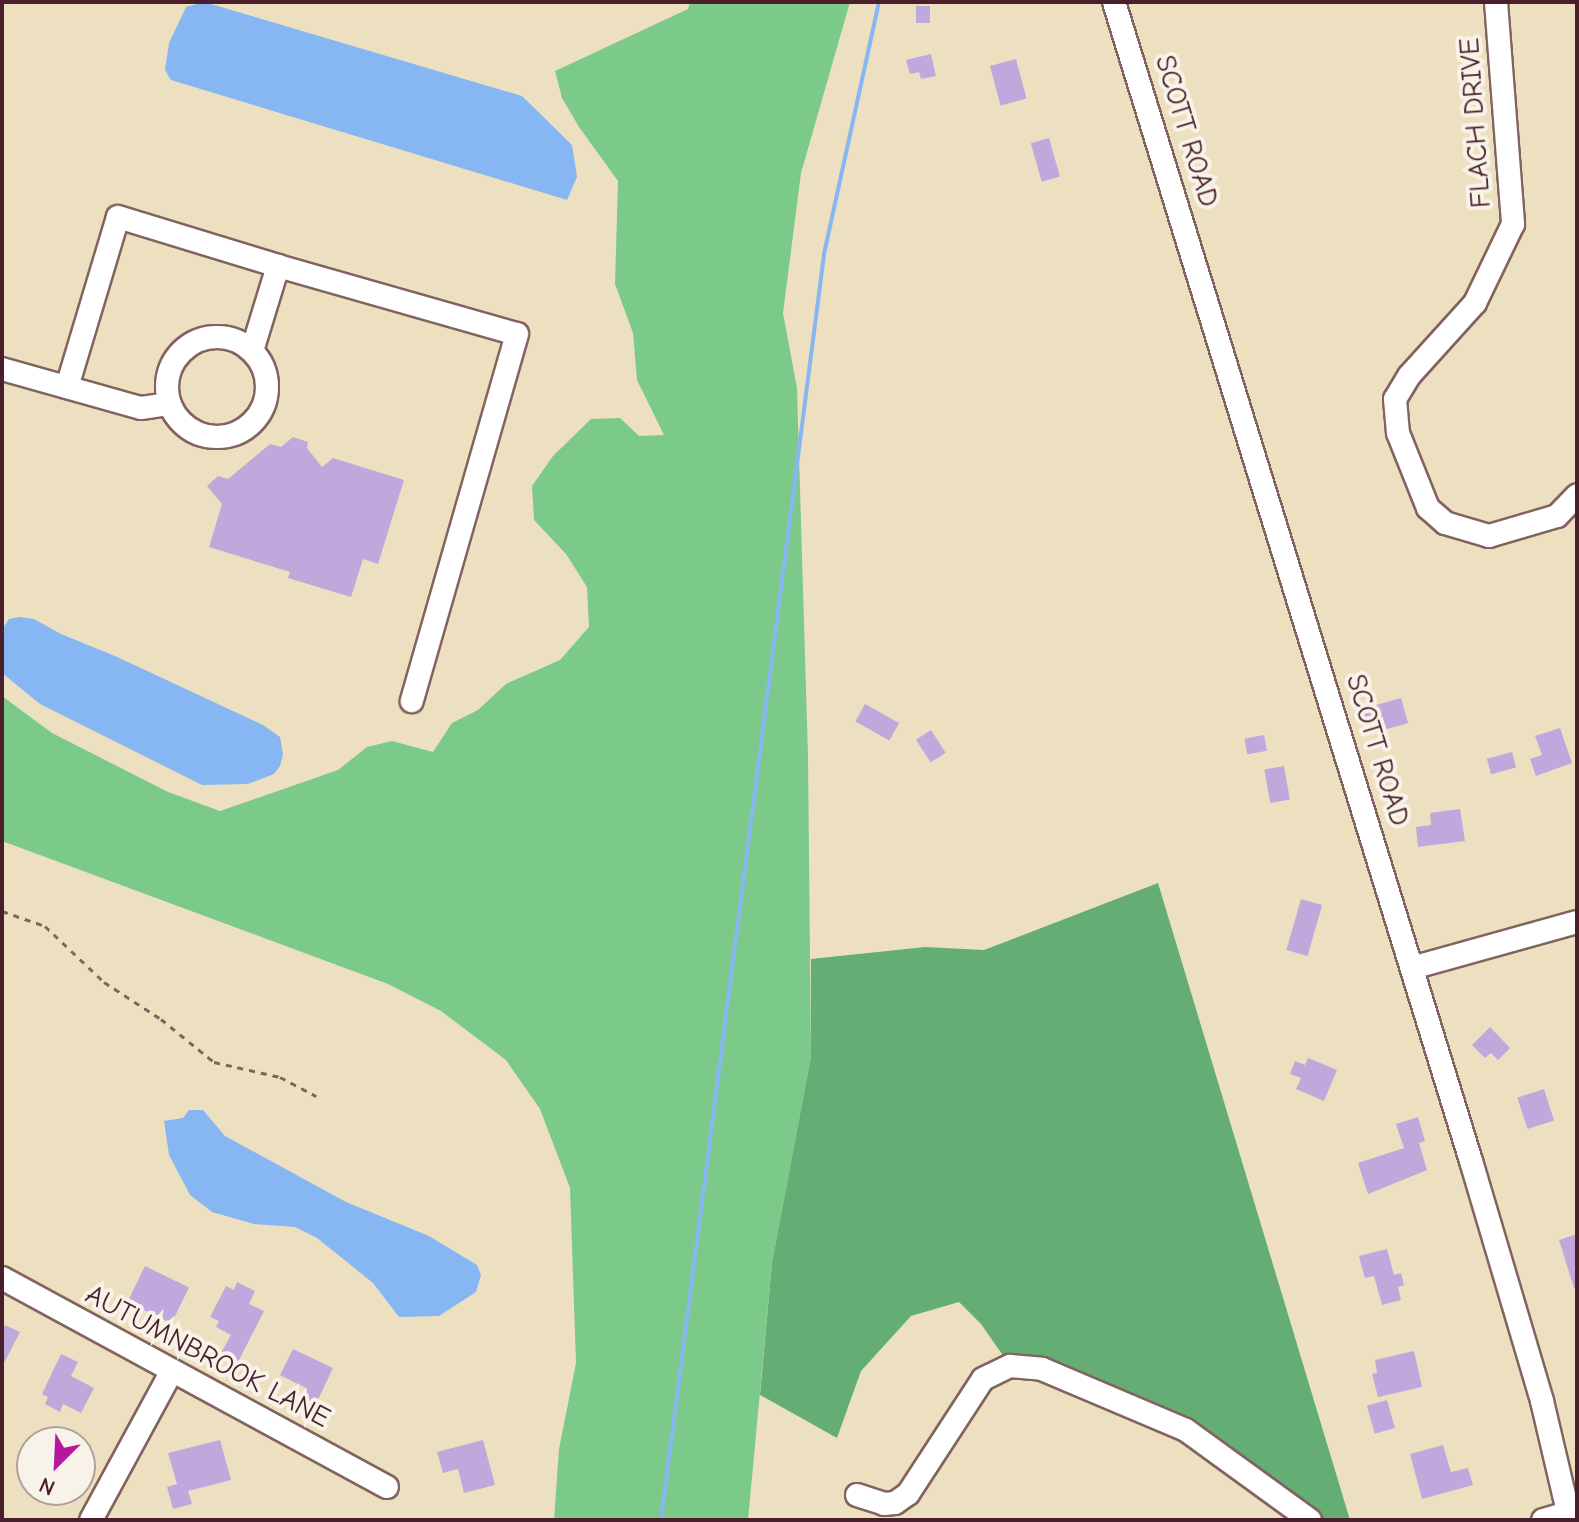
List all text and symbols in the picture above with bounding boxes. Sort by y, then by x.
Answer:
street label: FLACH DRIVE [1452,37,1498,209]
street label: SCOTT ROAD [1148,51,1226,211]
street label: SCOTT ROAD [1339,670,1417,830]
street label: AUTUMNBROOK LANE [80,1277,336,1435]
north arrow [16,1426,96,1506]
text: N [35,1471,59,1501]

